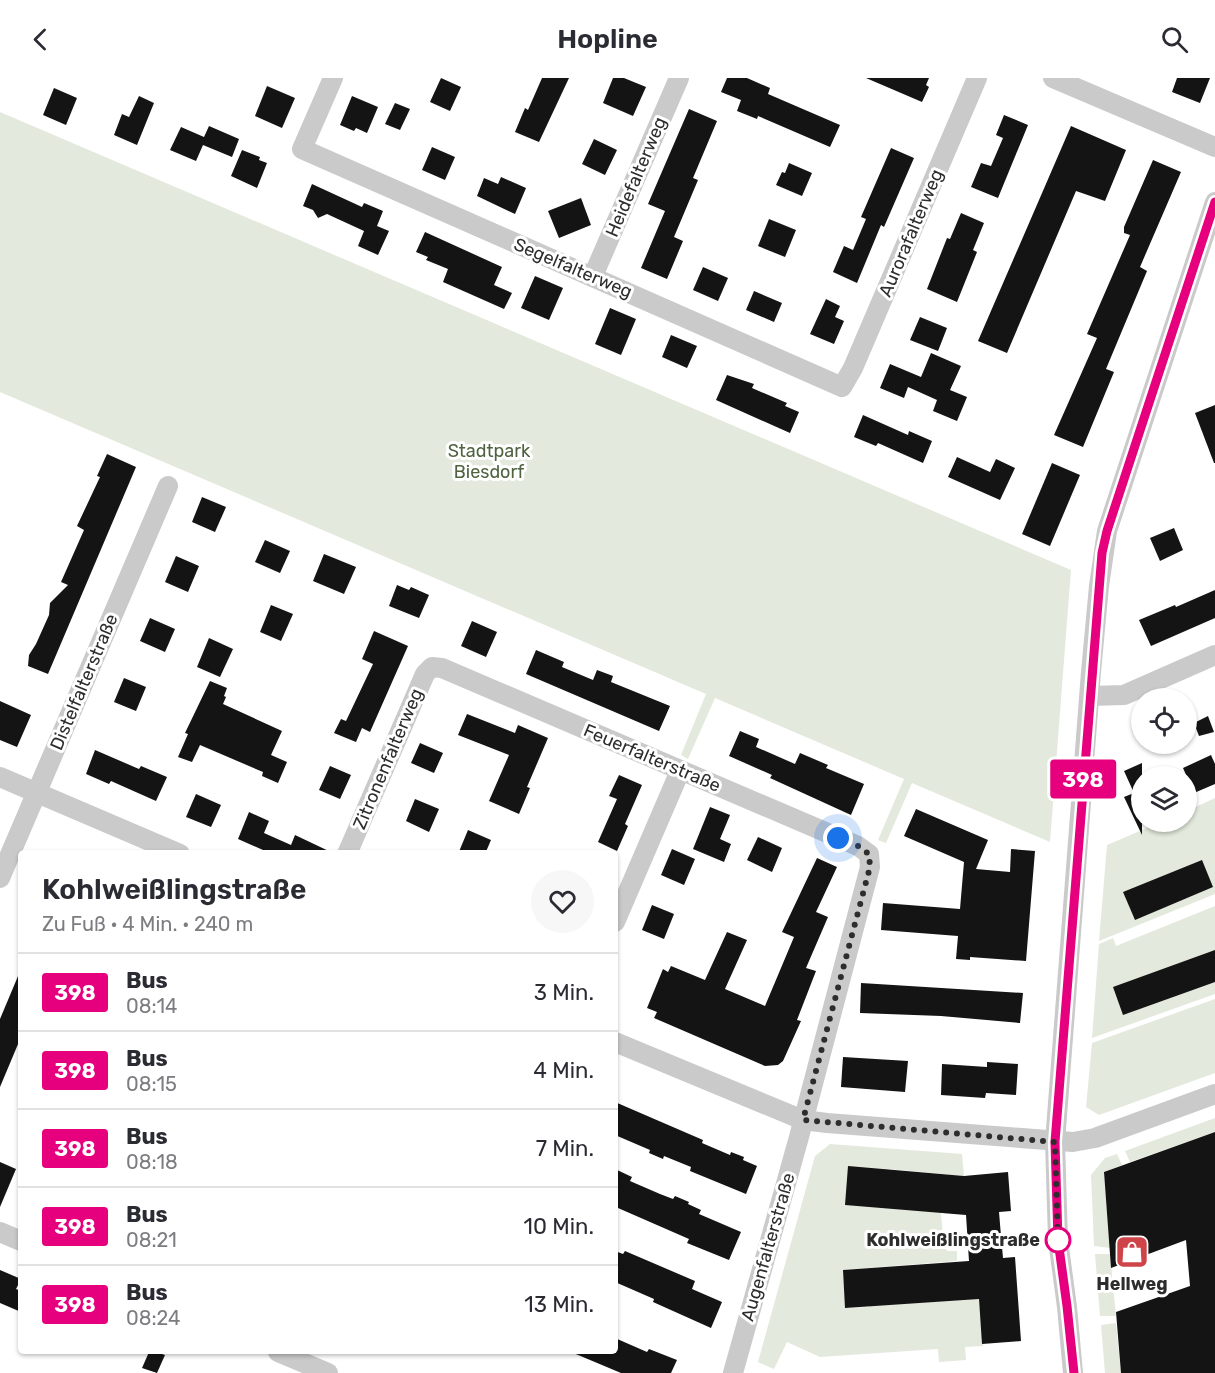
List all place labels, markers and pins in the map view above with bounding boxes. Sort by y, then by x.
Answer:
marker: Kohlweißlingstraße [1045,1227,1071,1253]
place label: Kohlweißlingstraße [866,1229,1040,1251]
shop icon: Hellweg [1114,1234,1150,1270]
place label: Hellweg [1096,1273,1168,1295]

